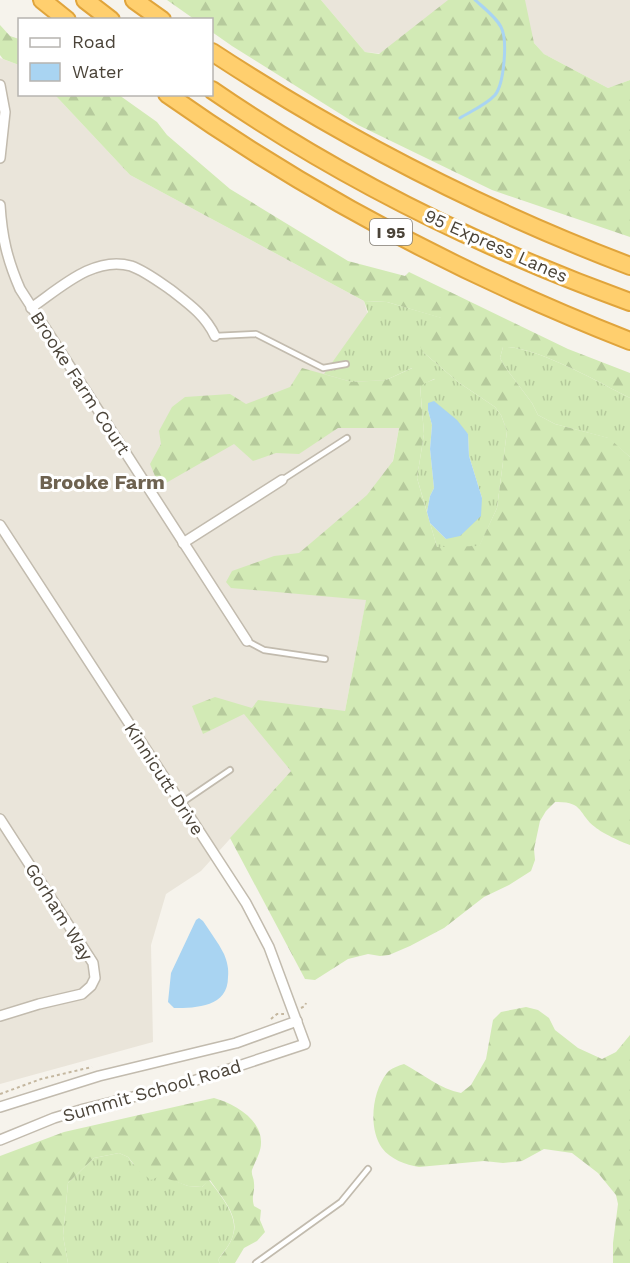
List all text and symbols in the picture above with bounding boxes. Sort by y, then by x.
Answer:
legend [18,18,213,96]
text: Road [72,31,116,52]
text: Water [72,61,124,82]
street label: 95 Express Lanes [421,205,571,287]
road number: I 95 [370,219,412,245]
street label: Brooke Farm Court [26,307,135,459]
district label: Brooke Farm [39,470,165,494]
street label: Kinnicutt Drive [120,719,209,839]
street label: Gorham Way [21,859,98,965]
street label: Summit School Road [60,1055,244,1126]

